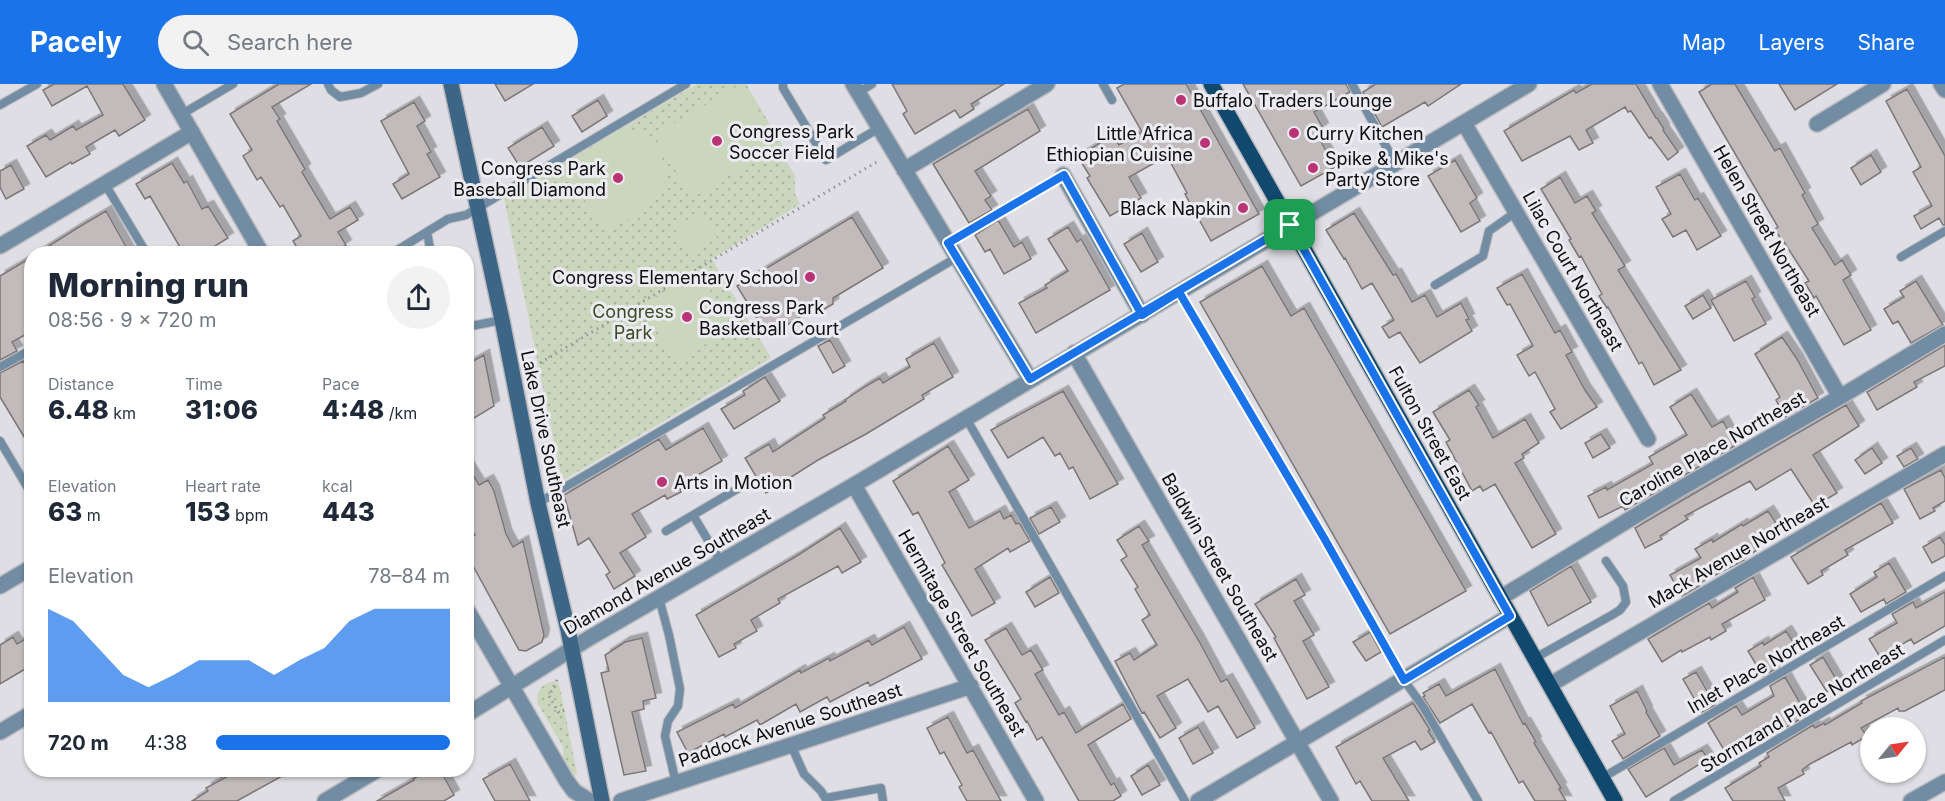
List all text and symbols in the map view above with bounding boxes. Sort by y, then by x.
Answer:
search box [158,15,578,69]
text: Pacely [30,25,122,59]
icon: search [179,26,212,59]
text: Search here [227,29,353,55]
text: Map [1682,30,1726,55]
text: Layers [1759,30,1825,55]
text: Share [1858,30,1915,55]
place label: Buffalo Traders Lounge [1193,90,1392,111]
marker: Buffalo Traders Lounge [1174,93,1188,107]
place label: Congress Park Soccer Field [729,121,854,163]
place label: Little Africa Ethiopian Cuisine [1046,123,1193,165]
place label: Curry Kitchen [1306,123,1424,144]
marker: Curry Kitchen [1287,126,1301,140]
marker: Congress Park Soccer Field [710,134,724,148]
marker: Little Africa Ethiopian Cuisine [1198,136,1212,150]
street label: Helen Street Northeast [1709,142,1825,321]
place label: Spike & Mike's Party Store [1325,148,1449,190]
place label: Congress Park Baseball Diamond [453,158,606,200]
marker: Spike & Mike's Party Store [1306,161,1320,175]
marker: Congress Park Baseball Diamond [611,171,625,185]
street label: Lilac Court Northeast [1519,187,1627,355]
place label: Black Napkin [1120,198,1231,219]
pin [1264,199,1315,250]
marker: Black Napkin [1236,201,1250,215]
icon: arrive [1273,208,1306,241]
text: Morning run [48,265,249,305]
button: share [387,266,450,329]
place label: Congress Elementary School [552,267,798,288]
marker: Congress Elementary School [803,270,817,284]
place label: Congress Park Basketball Court [699,297,839,339]
park label: Congress Park [592,301,674,343]
text: 08:56 · 9 × 720 m [48,308,217,332]
marker: Congress Park Basketball Court [680,310,694,324]
street label: Lake Drive Southeast [517,348,575,530]
street label: Fulton Street East [1385,362,1476,504]
text: Distance [48,374,114,394]
text: Time [185,374,223,394]
text: Pace [322,374,360,394]
street label: Caroline Place Northeast [1615,387,1809,511]
text: 6.48 [48,394,109,425]
text: 31:06 [185,394,258,425]
text: 4:48 [322,394,384,425]
text: km [109,403,136,423]
text: /km [384,403,417,423]
street label: Baldwin Street Southeast [1158,469,1283,665]
place label: Arts in Motion [674,472,793,493]
marker: Arts in Motion [655,475,669,489]
text: Elevation [48,476,117,496]
text: Heart rate [185,476,261,496]
text: kcal [322,476,353,496]
street label: Mack Avenue Northeast [1644,492,1832,612]
text: 63 [48,496,82,527]
text: 153 [185,496,231,527]
text: 443 [322,496,375,527]
street label: Diamond Avenue Southeast [560,503,774,639]
text: m [82,505,101,525]
text: bpm [231,505,269,525]
street label: Hermitage Street Southeast [894,526,1030,740]
text: Elevation [48,564,134,588]
text: 78–84 m [368,564,450,588]
street label: Inlet Place Northeast [1684,611,1848,717]
street label: Stormzand Place Northeast [1696,639,1908,777]
street label: Paddock Avenue Southeast [676,679,904,771]
north arrow [1860,717,1926,783]
map controls [1860,717,1926,783]
text: 720 m [48,731,109,755]
text: 4:38 [144,731,187,755]

